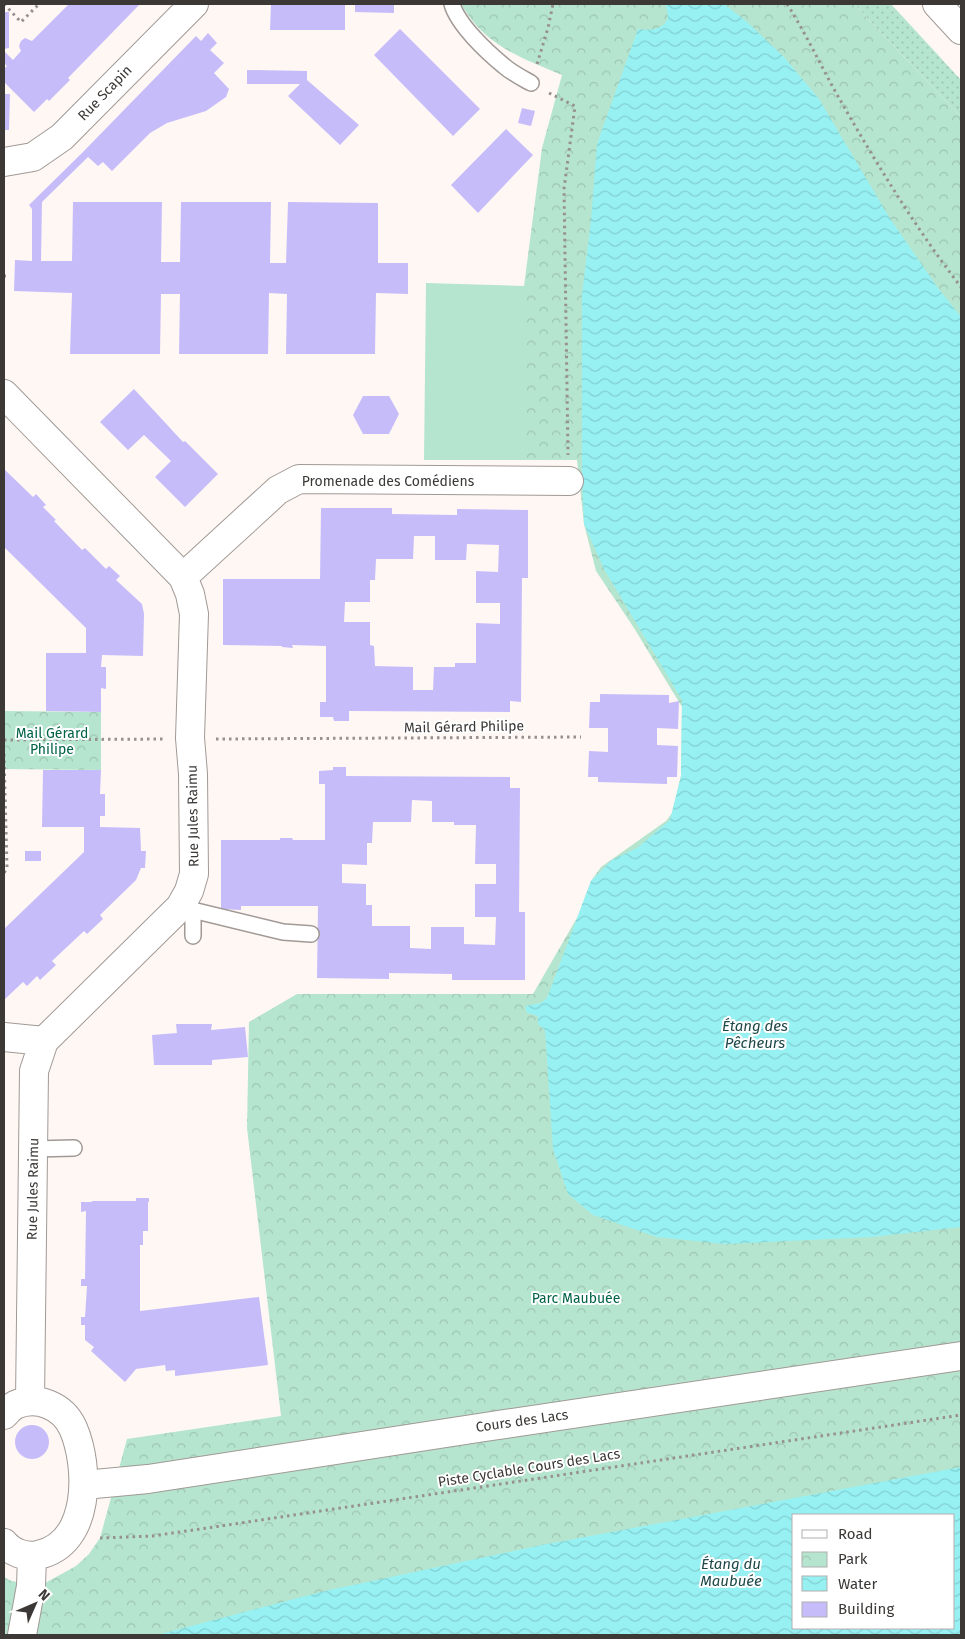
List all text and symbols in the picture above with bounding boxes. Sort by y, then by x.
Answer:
street label: Rue Scapin [74,62,136,124]
street label: Promenade des Comédiens [302,473,475,490]
street label: Mail Gérard Philipe [404,717,524,737]
park label: Mail Gérard Philipe [16,725,88,758]
street label: Rue Jules Raimu [184,765,202,867]
water label: Étang des Pêcheurs [722,1017,788,1052]
street label: Rue Jules Raimu [24,1138,42,1240]
park label: Parc Maubuée [532,1290,620,1307]
street label: Cours des Lacs [475,1406,570,1436]
street label: Piste Cyclable Cours des Lacs [437,1445,622,1491]
legend [792,1514,955,1629]
text: Road [838,1525,873,1543]
text: Park [838,1550,868,1568]
water label: Étang du Maubuée [700,1555,762,1590]
text: Water [838,1575,877,1593]
north arrow [10,1579,60,1629]
text: N [35,1586,53,1604]
text: Building [838,1600,894,1618]

